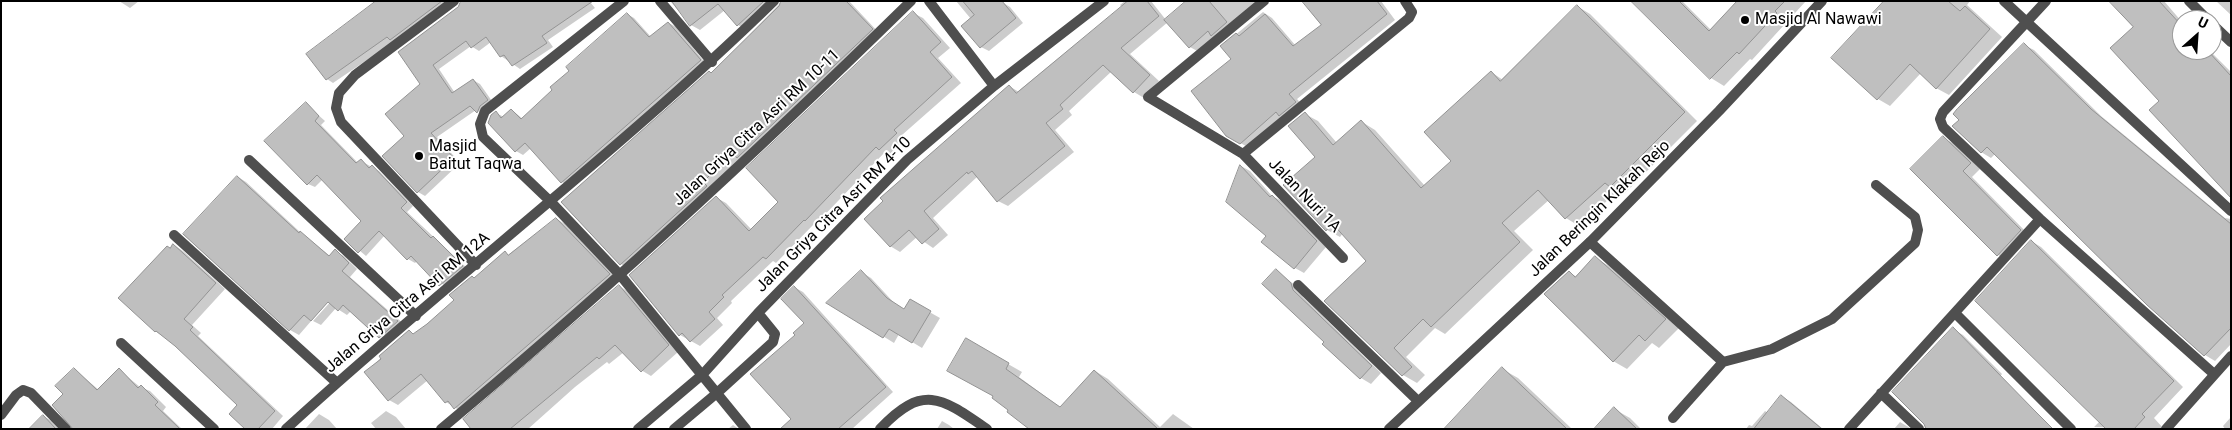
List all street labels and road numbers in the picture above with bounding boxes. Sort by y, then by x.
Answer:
street label: Jalan Griya Citra Asri RM 10-11 [670,46,844,210]
street label: Jalan Griya Citra Asri RM 4-10 [752,133,916,297]
street label: Jalan Beringin Klakah Rejo [1525,137,1675,281]
street label: Jalan Nuri 1A [1264,155,1344,237]
street label: Jalan Griya Citra Asri RM 12A [322,229,494,377]

